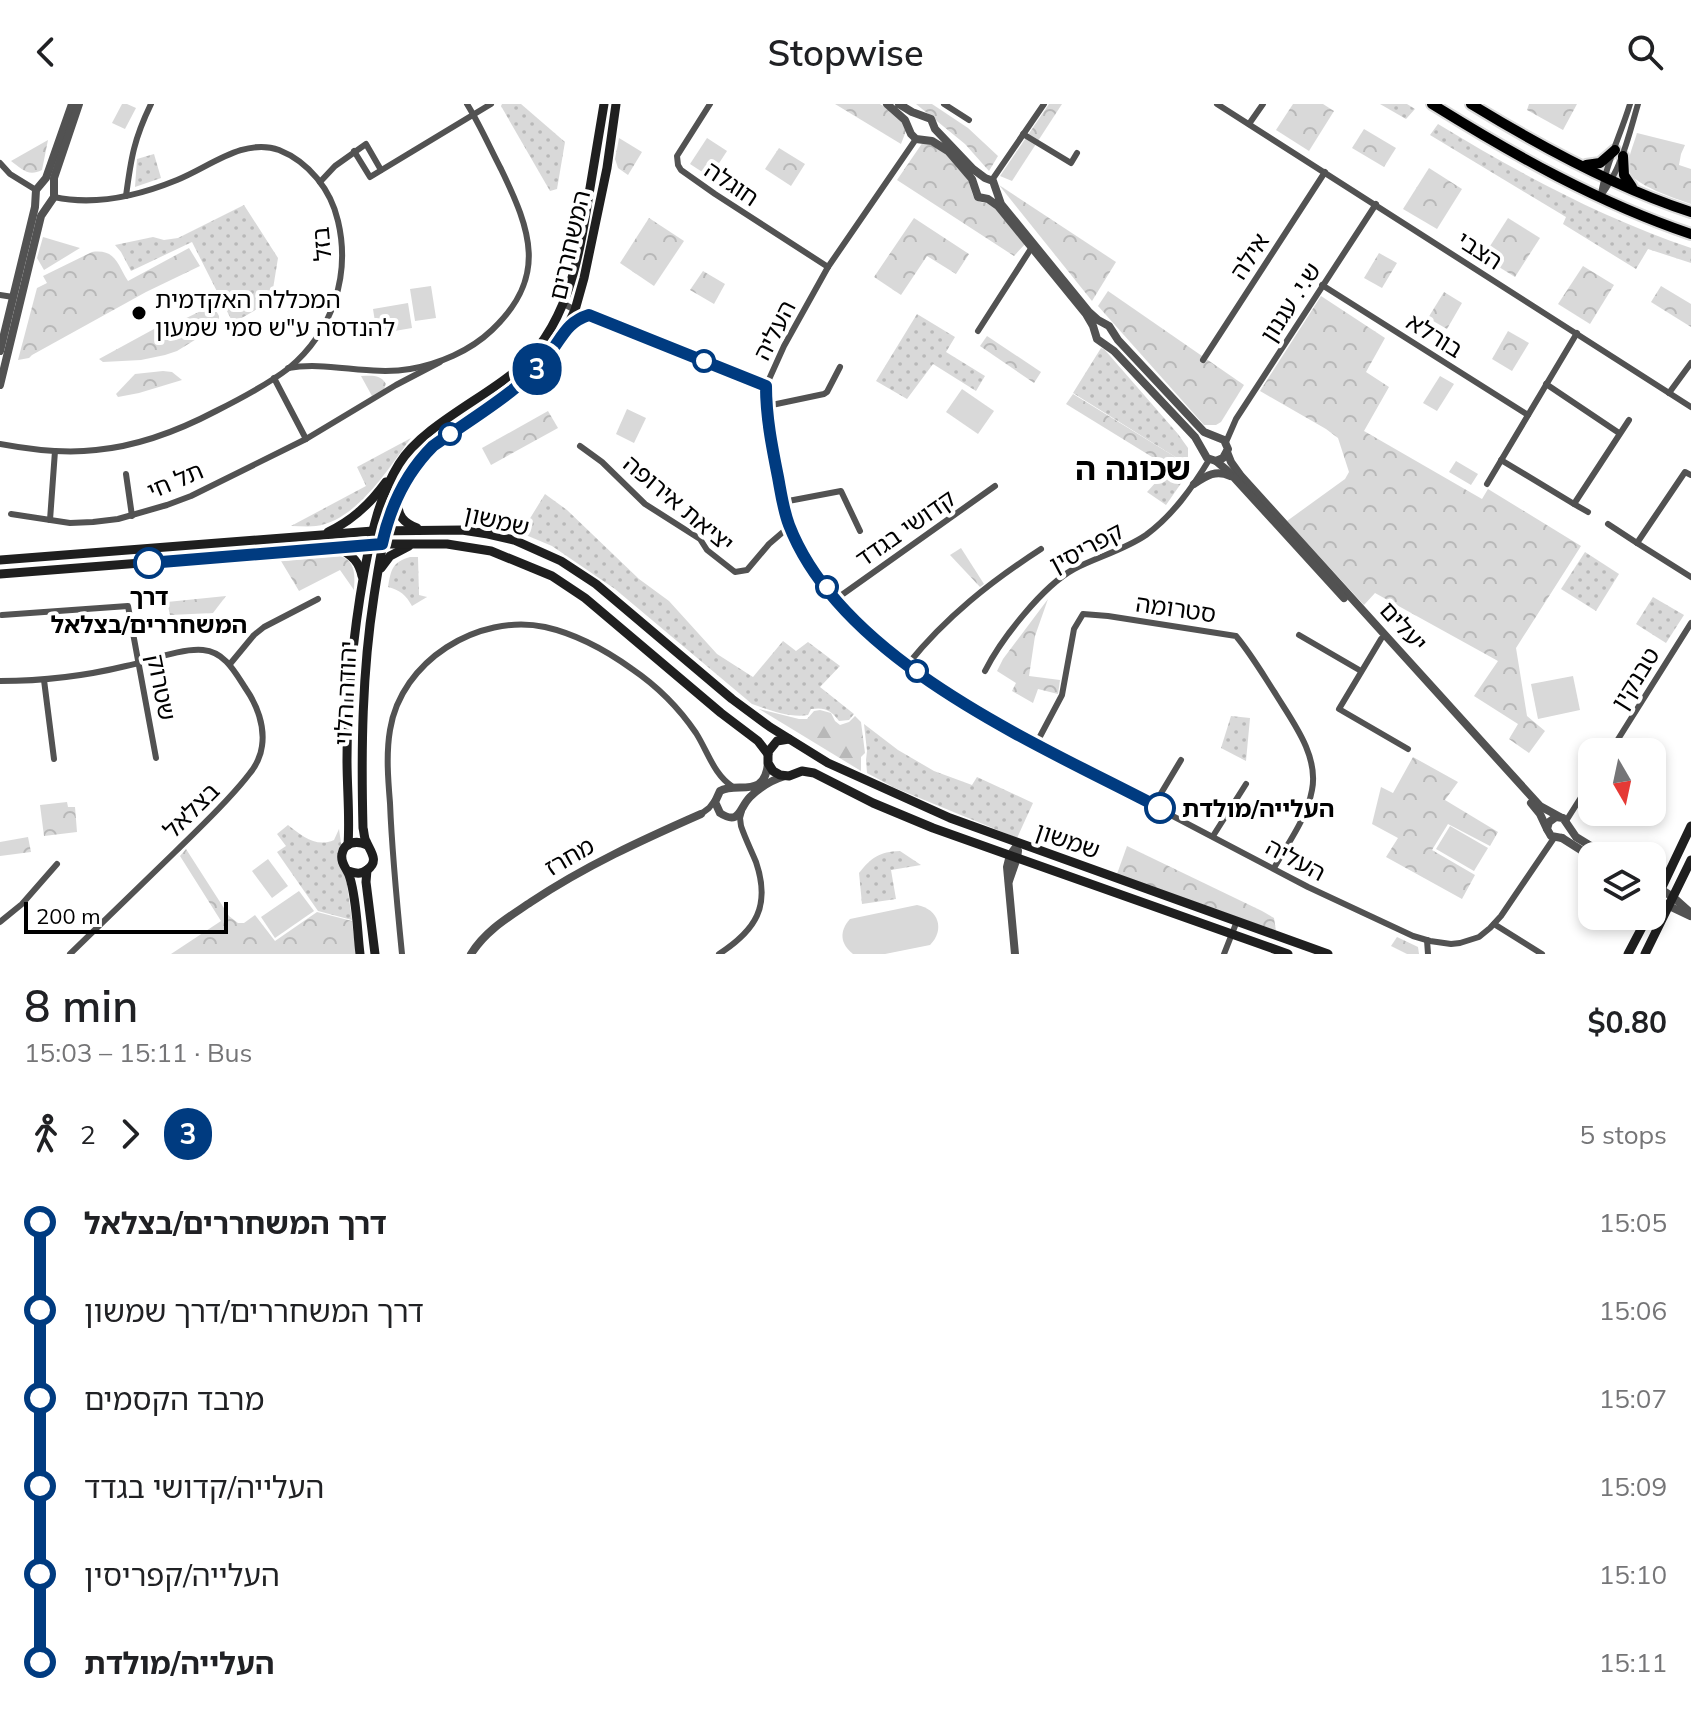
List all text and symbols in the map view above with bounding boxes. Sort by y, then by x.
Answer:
icon: back [24,30,68,74]
text: Stopwise [767,30,924,75]
icon: search [1623,30,1667,74]
street label: חוגלה [699,154,765,212]
street label: המשחררים [542,187,596,303]
street label: הצבי [1451,224,1509,276]
street label: בזל [305,226,337,262]
street label: אילה [1223,227,1275,285]
street label: ש.י. עגנון [1253,256,1327,348]
place label: המכללה האקדמית להנדסה ע"ש סמי שמעון [155,284,395,342]
street label: העליה [746,295,802,365]
marker: המכללה האקדמית להנדסה ע"ש סמי שמעון [130,304,148,322]
street label: בורלא [1401,306,1469,364]
line badge: 3 [511,343,563,395]
unlabelled marker [693,350,715,372]
text: 3 [529,351,545,386]
unlabelled marker [439,423,461,445]
street label: יציאת אירופה [618,448,740,558]
district label: שכונה ה [1075,448,1191,488]
street label: תל חי [142,455,208,505]
street label: קדושי בגדד [849,483,961,573]
street label: שמשון [461,498,533,542]
street label: קפריסין [1044,515,1128,579]
marker: דרך המשחררים/בצלאל [134,548,164,578]
unlabelled marker [816,576,838,598]
place label: דרך המשחררים/בצלאל [51,581,247,639]
street label: סטרומה [1134,588,1218,628]
street label: יעלים [1374,595,1434,657]
street label: יהודה הלוי [327,640,363,746]
street label: טבנקין [1604,641,1666,715]
street label: שטרוק [141,651,183,723]
unlabelled marker [906,660,928,682]
north arrow [1578,738,1666,826]
map controls [1578,738,1666,930]
street label: בצלאל [157,776,225,844]
marker: העלייה/מולדת [1145,793,1175,823]
place label: העלייה/מולדת [1182,793,1334,823]
street label: שמשון [1032,815,1104,865]
street label: מחרז [539,830,599,882]
street label: העליה [1261,831,1331,887]
button: layers [1578,842,1666,930]
scale bar [24,898,228,934]
text: 200 m [36,902,101,930]
text: 8 min [24,978,138,1033]
text: $0.80 [1588,1003,1667,1041]
text: 15:03 – 15:11 · Bus [24,1036,253,1069]
icon: walk [24,1112,68,1156]
icon: forward [108,1112,152,1156]
text: 3 [180,1116,196,1151]
text: 2 [80,1118,96,1151]
text: 5 stops [1580,1118,1667,1151]
text: דרך המשחררים/בצלאל [84,1204,387,1242]
text: 15:05 [1599,1206,1667,1239]
text: דרך המשחררים/דרך שמשון [84,1292,424,1330]
text: 15:06 [1599,1294,1667,1327]
text: מרבד הקסמים [84,1380,264,1418]
text: 15:07 [1599,1382,1667,1415]
text: העלייה/קדושי בגדד [84,1468,324,1506]
text: 15:09 [1599,1470,1667,1503]
text: העלייה/קפריסין [84,1556,280,1594]
text: 15:10 [1599,1558,1667,1591]
text: העלייה/מולדת [84,1644,275,1682]
text: 15:11 [1599,1646,1667,1679]

